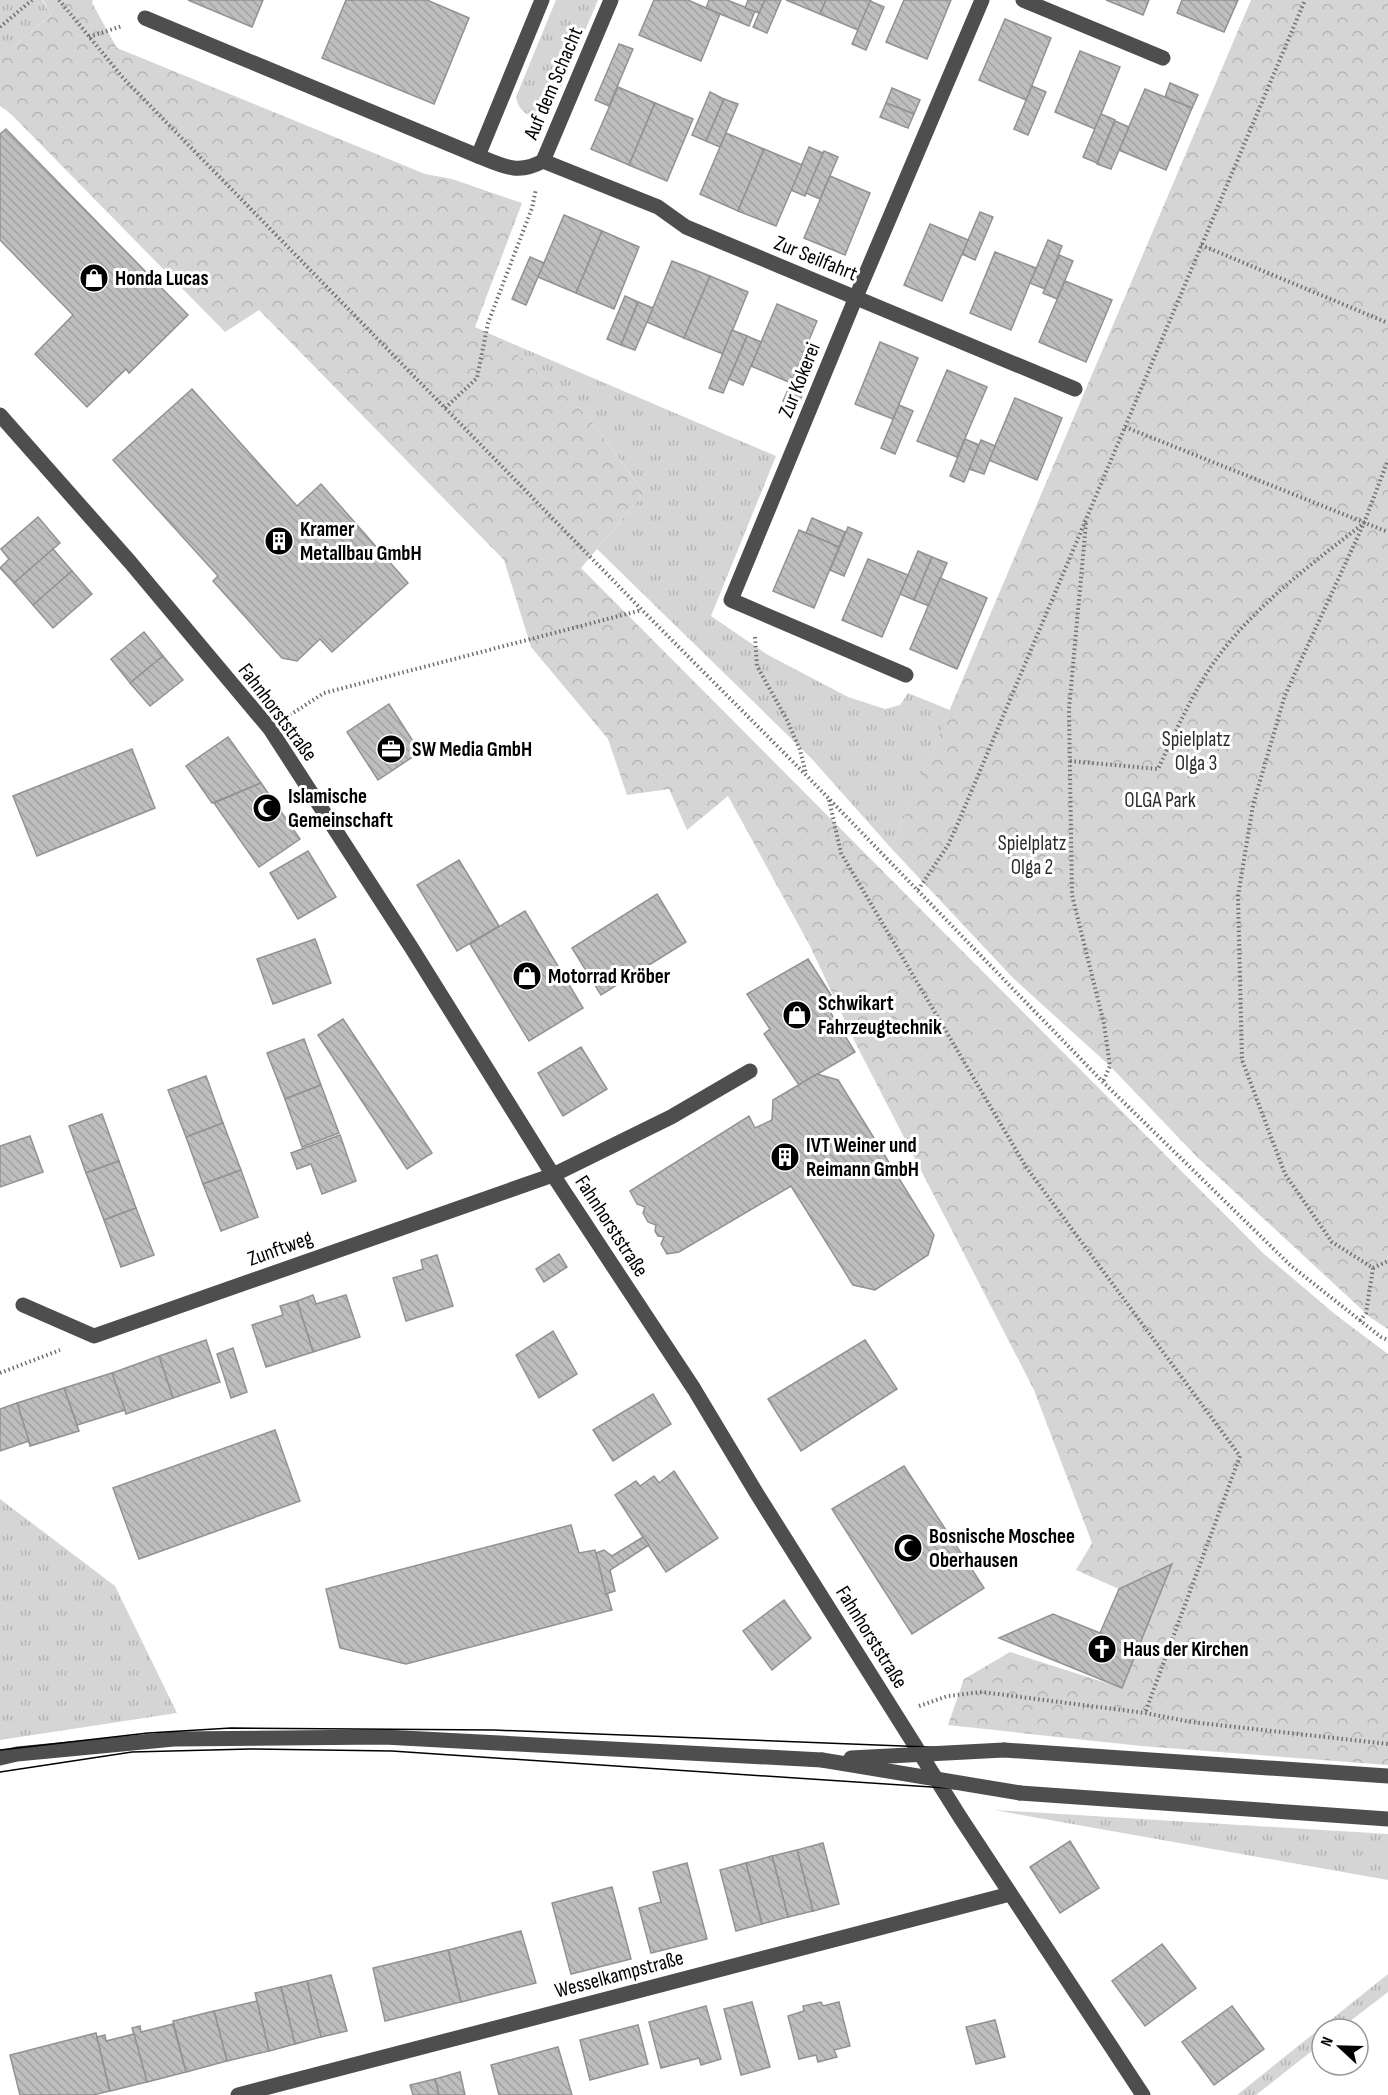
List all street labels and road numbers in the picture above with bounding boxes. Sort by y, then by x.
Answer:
street label: Auf dem Schacht [518,23,588,144]
street label: Zur Seilfahrt [771,230,861,286]
street label: Zur Kokerei [773,339,826,421]
street label: Fahnhorststraße [233,659,322,766]
street label: Fahnhorststraße [570,1171,654,1282]
street label: Zunftweg [244,1225,316,1272]
street label: Fahnhorststraße [830,1582,913,1693]
street label: Wesselkampstraße [552,1945,686,2004]

